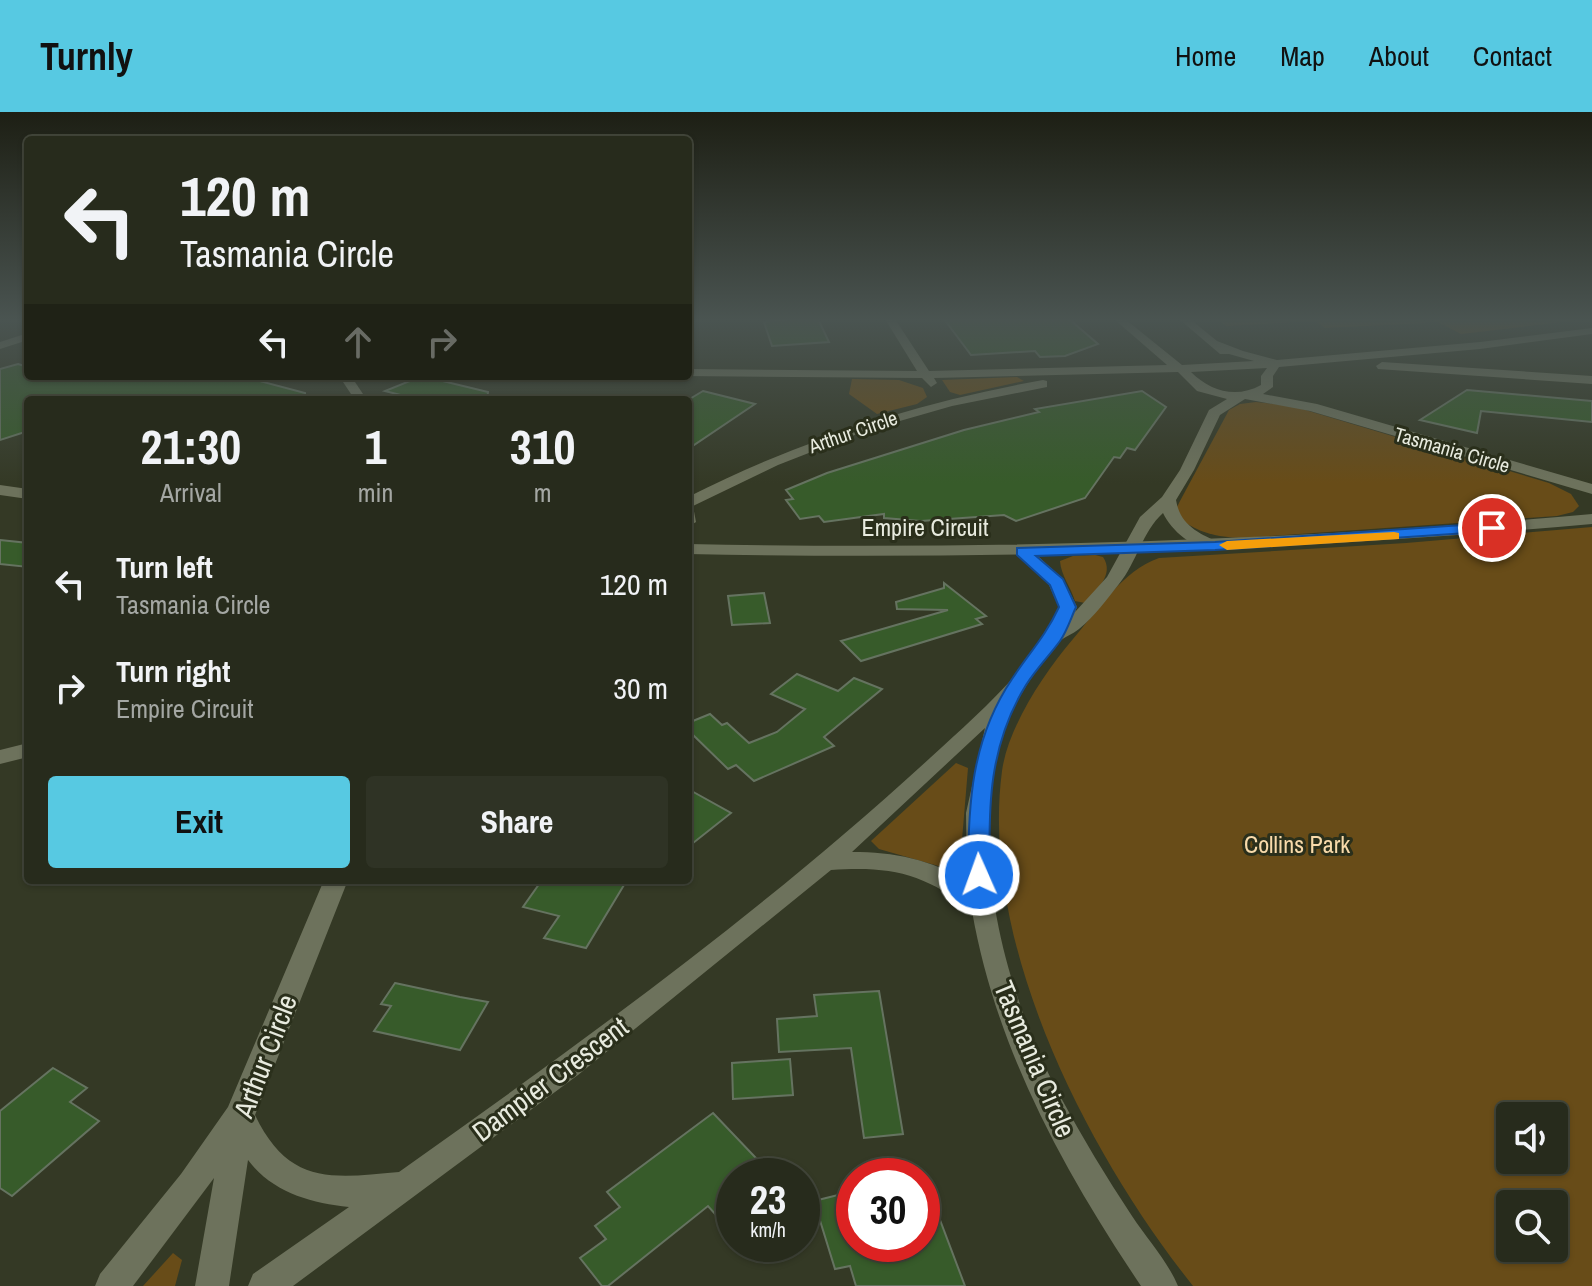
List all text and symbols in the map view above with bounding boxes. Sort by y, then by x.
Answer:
text: Turnly [40,31,133,82]
text: Home [1175,37,1236,75]
text: Map [1280,37,1325,75]
text: About [1369,37,1429,75]
text: Contact [1473,37,1552,75]
text: 120 m [180,158,310,233]
icon: left [48,168,152,272]
text: Tasmania Circle [180,230,394,278]
icon: left [252,320,296,364]
icon: ahead [336,320,380,364]
icon: right [420,320,464,364]
street label: Arthur Circle [804,404,901,460]
text: 21:30 [141,414,241,479]
text: 1 [365,414,386,479]
text: 310 [510,414,575,479]
street label: Tasmania Circle [1391,420,1513,479]
text: Arrival [160,475,222,510]
text: min [358,475,393,510]
text: m [534,475,552,510]
pin [1458,494,1526,562]
icon: arrive [1470,506,1514,550]
street label: Empire Circuit [862,511,989,543]
text: Turn left [116,547,213,587]
icon: left [48,562,92,606]
text: 120 m [600,564,668,604]
text: Tasmania Circle [116,587,270,622]
text: Turn right [116,651,230,691]
icon: right [48,666,92,710]
text: 30 m [613,668,668,708]
text: Empire Circuit [116,691,253,726]
button: Exit [48,776,350,868]
button: Share [366,776,668,868]
park label: Collins Park [1244,828,1350,860]
position arrow [937,833,1021,917]
street label: Tasmania Circle [985,975,1085,1143]
street label: Arthur Circle [224,989,306,1124]
street label: Dampier Crescent [464,1008,636,1150]
map controls [1496,1102,1568,1262]
button: sound [1496,1102,1568,1174]
speed limit sign: 30 [836,1158,940,1262]
text: 23 [750,1173,786,1226]
button: search [1496,1190,1568,1262]
text: km/h [750,1216,786,1243]

